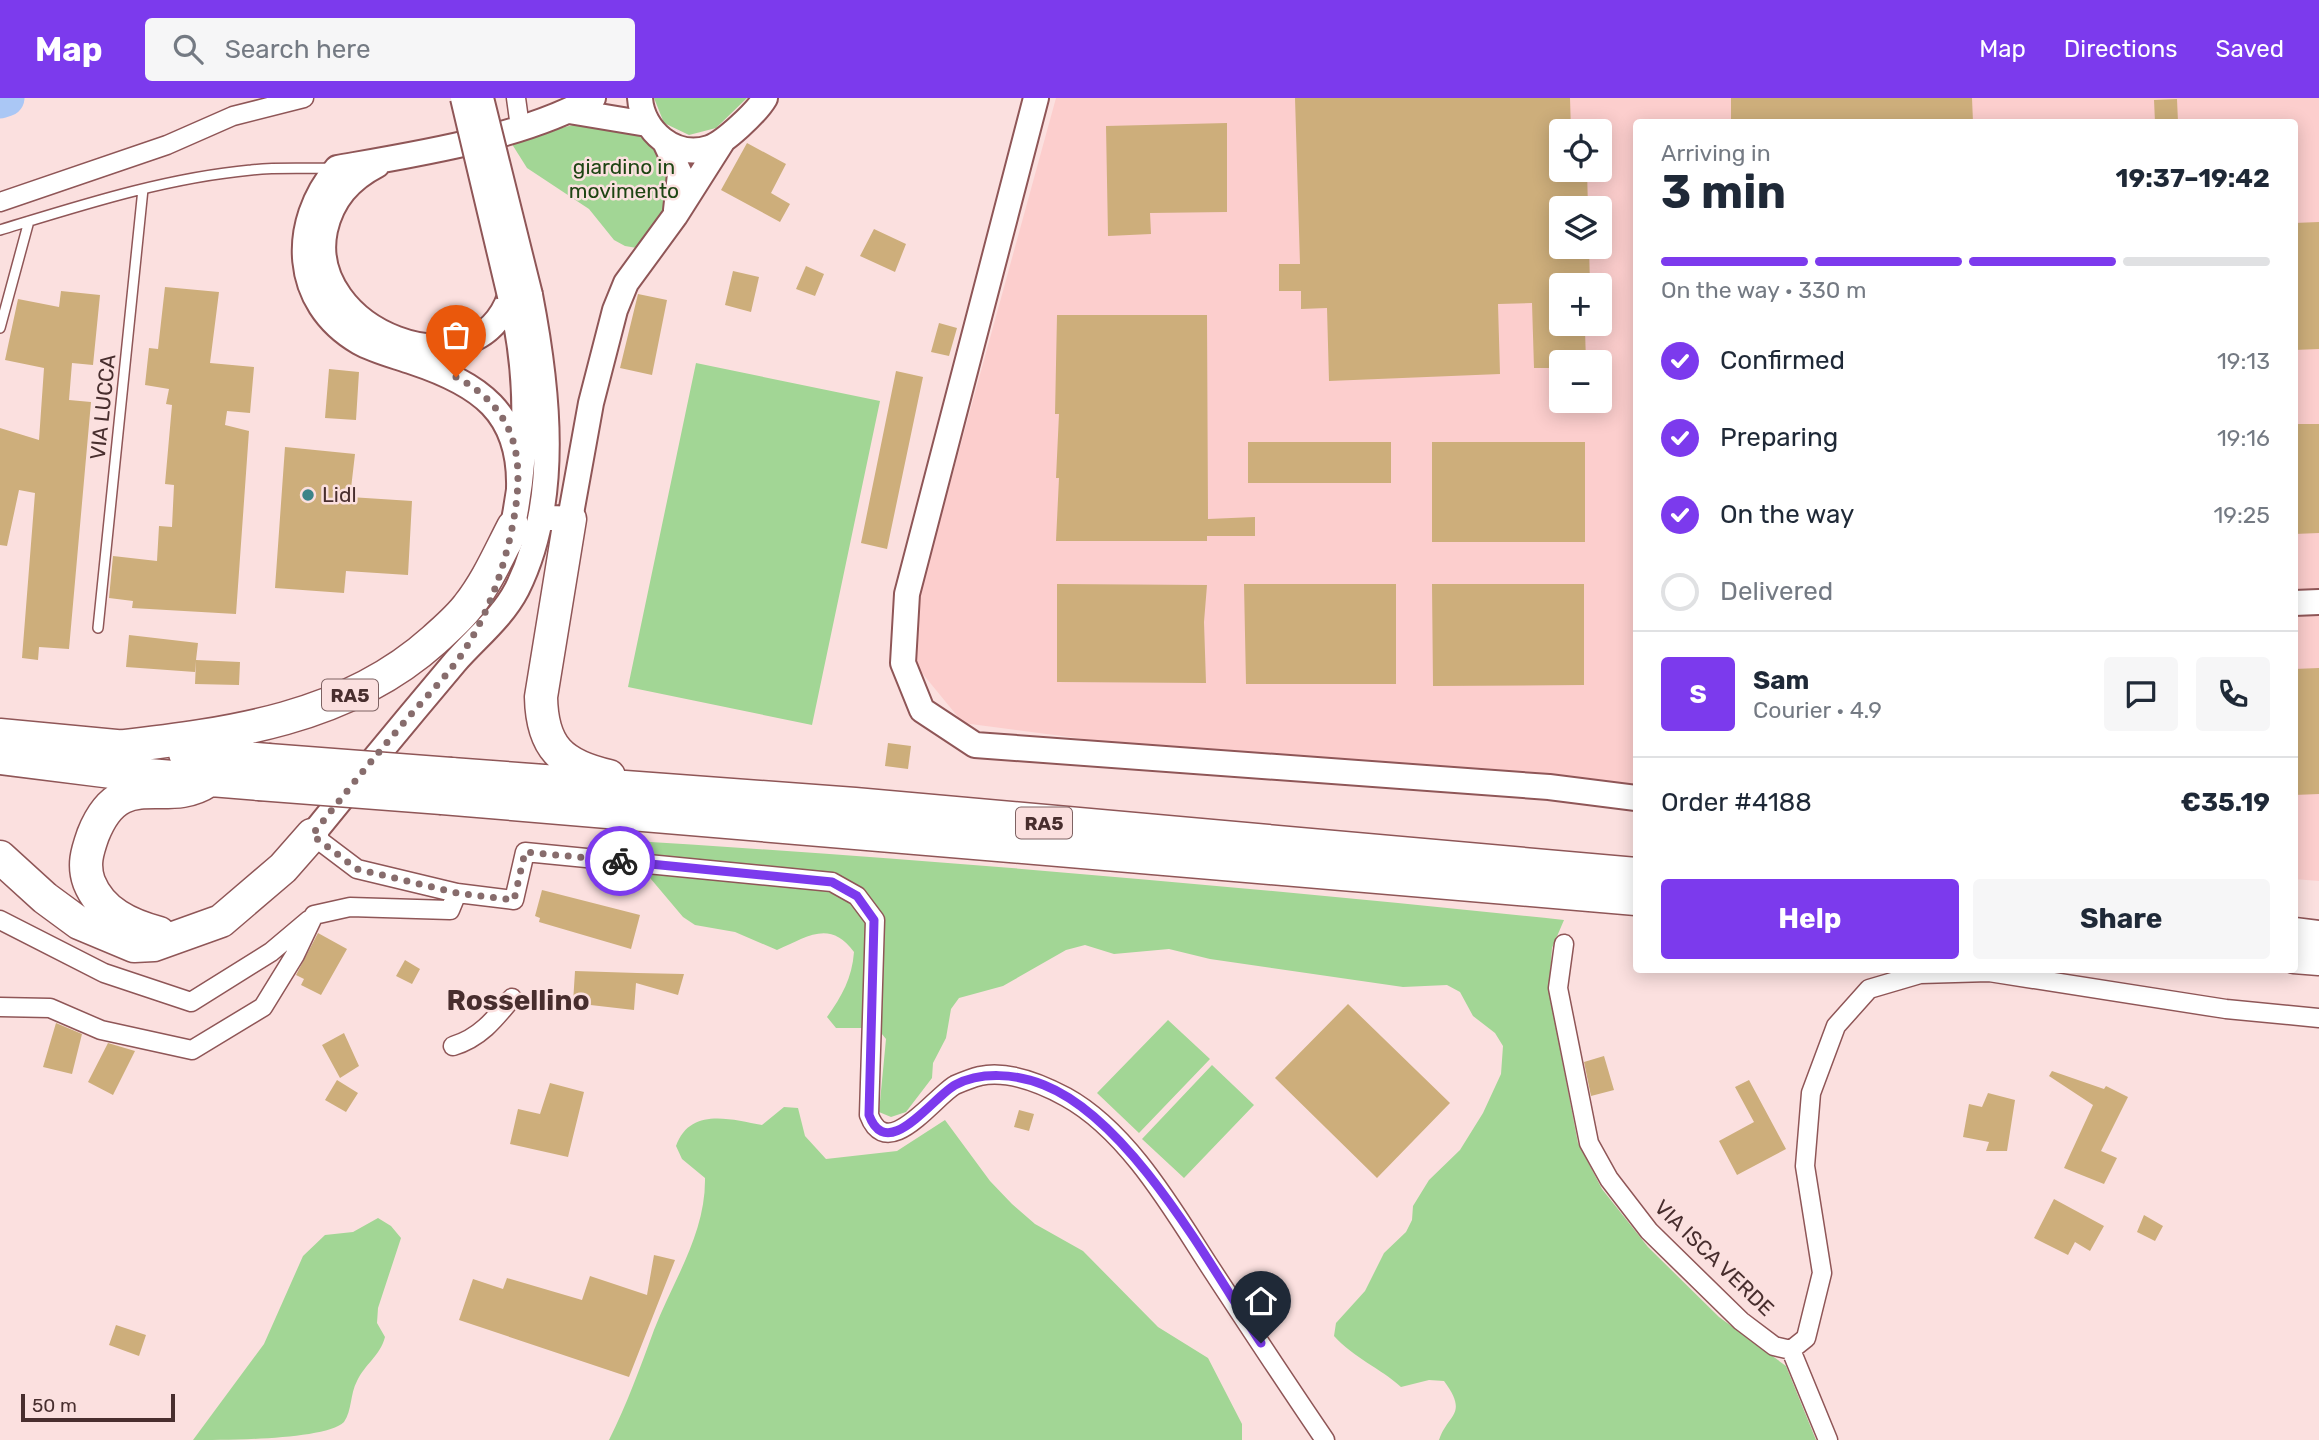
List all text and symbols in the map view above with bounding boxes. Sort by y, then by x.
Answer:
search box [145,18,635,81]
text: Map [35,30,103,69]
icon: search [169,30,207,68]
text: Search here [225,34,370,65]
text: Map [1979,35,2026,63]
text: Directions [2064,35,2177,63]
text: Saved [2215,35,2284,63]
map controls [1549,119,1612,413]
button: locate [1549,119,1612,182]
text: Arriving in [1661,139,1771,167]
park label: giardino in movimento [569,154,679,203]
text: 19:37–19:42 [2116,163,2270,194]
text: 3 min [1661,165,1786,220]
button: layers [1549,196,1612,259]
button: + [1549,273,1612,336]
text: On the way · 330 m [1661,276,1866,304]
pin [426,305,486,377]
icon: bag [437,316,475,354]
icon: check [1661,342,1699,380]
text: Confirmed [1720,345,1845,376]
text: 19:13 [2217,347,2270,375]
button: − [1549,350,1612,413]
street label: VIA LUCCA [85,353,120,461]
icon: check [1661,419,1699,457]
text: Preparing [1720,422,1838,453]
text: 19:16 [2217,424,2270,452]
place label: Lidl [322,482,357,507]
marker: Lidl [300,487,316,503]
icon: check [1661,496,1699,534]
text: On the way [1720,499,1854,530]
text: 19:25 [2213,501,2270,529]
text: Delivered [1720,576,1833,607]
button: chat [2104,657,2178,731]
button: phone [2196,657,2270,731]
text: Sam [1753,665,1809,696]
text: S [1689,679,1707,710]
road number: RA5 [322,680,378,710]
text: Courier · 4.9 [1753,696,1882,724]
text: Order #4188 [1661,787,1812,818]
text: €35.19 [2180,787,2270,818]
road number: RA5 [1016,808,1072,838]
courier [585,826,655,896]
icon: bike [601,842,639,880]
button: Help [1661,879,1959,959]
button: Share [1973,879,2270,959]
district label: Rossellino [446,984,590,1017]
street label: VIA ISCA VERDE [1649,1194,1779,1321]
pin [1231,1271,1291,1343]
icon: home [1242,1282,1280,1320]
scale bar [21,1391,175,1423]
text: 50 m [32,1394,77,1417]

